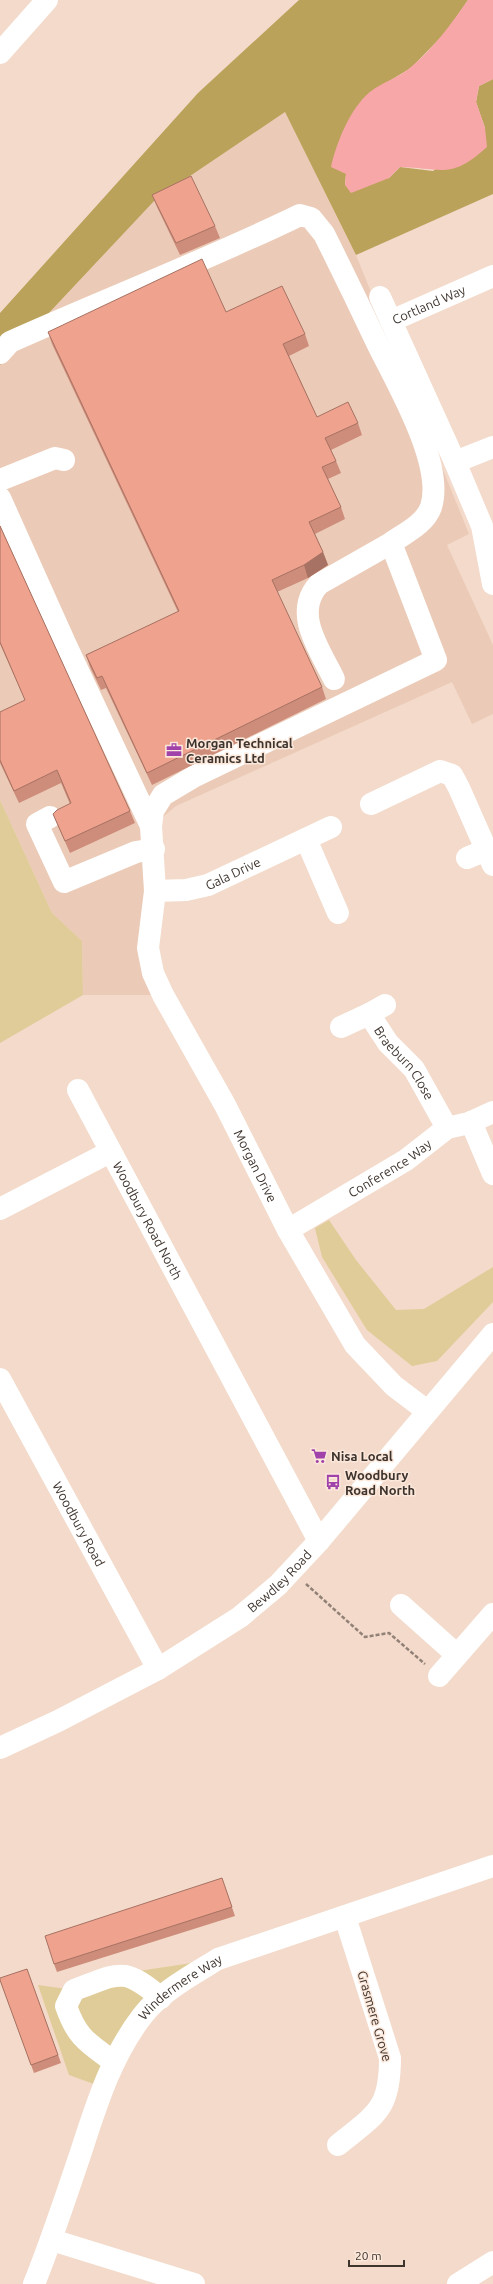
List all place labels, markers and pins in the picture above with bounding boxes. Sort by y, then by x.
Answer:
place label: Morgan Technical Ceramics Ltd [186,736,293,765]
office icon: Morgan Technical Ceramics Ltd [165,741,183,759]
supermarket icon: Nisa Local [310,1447,328,1465]
place label: Nisa Local [331,1449,393,1463]
place label: Woodbury Road North [345,1468,415,1497]
bus stop icon: Woodbury Road North [324,1473,342,1491]

